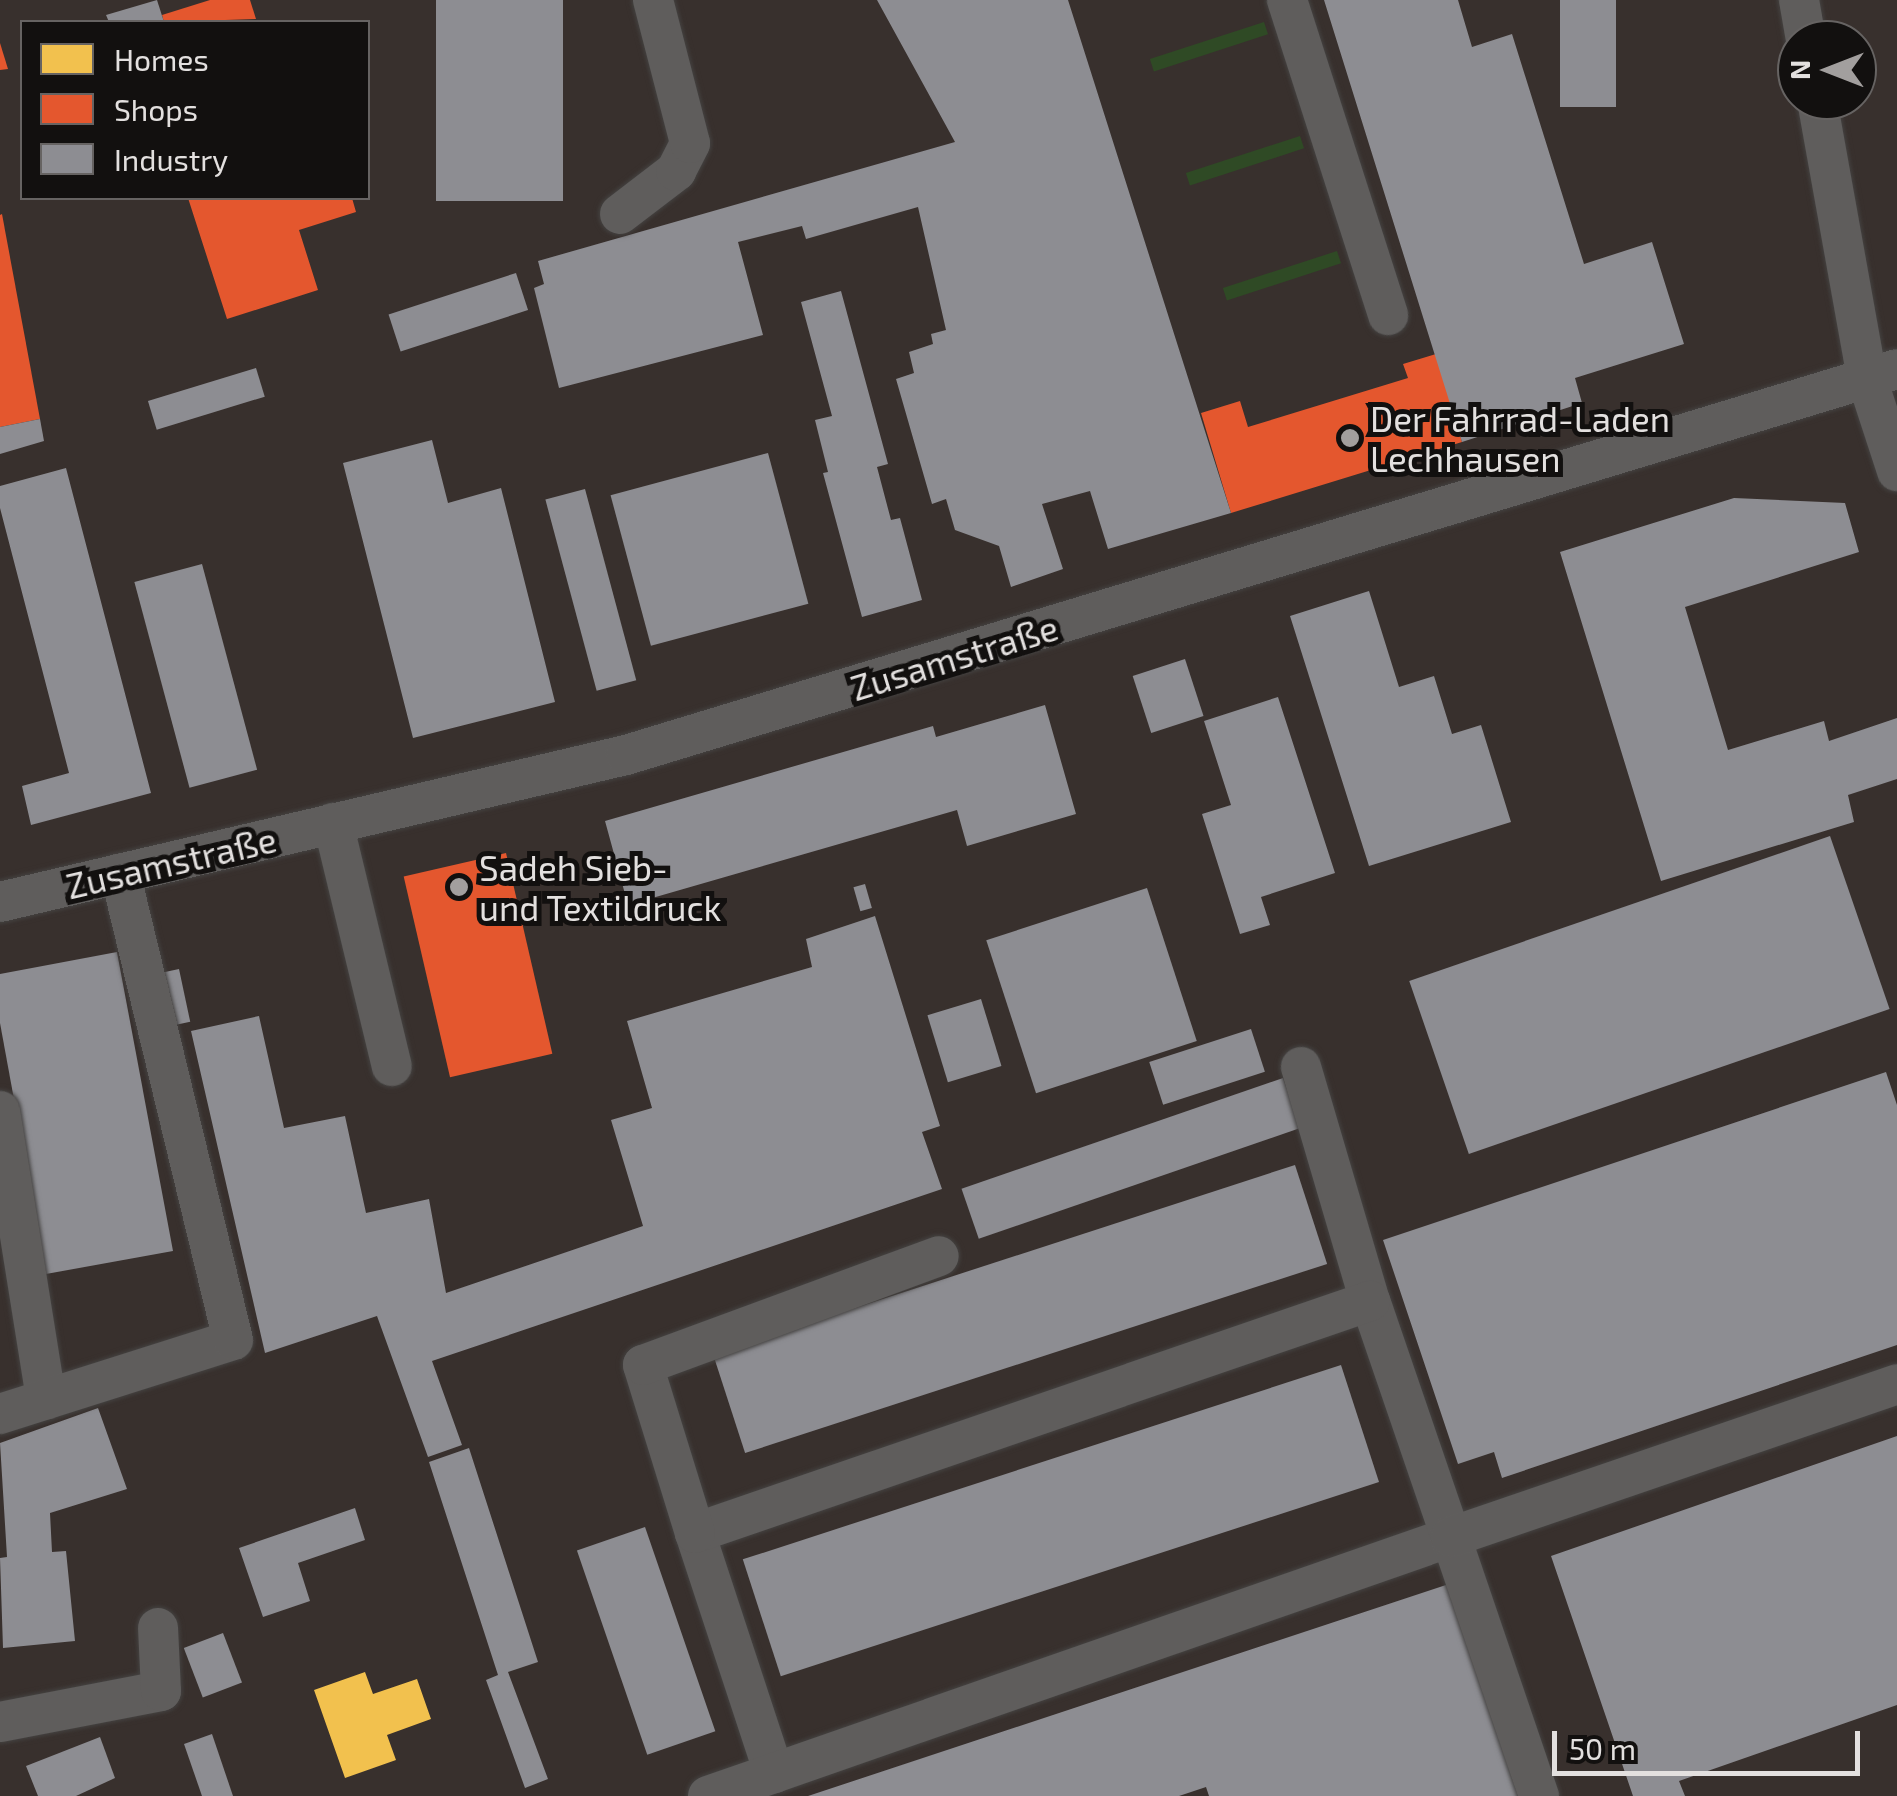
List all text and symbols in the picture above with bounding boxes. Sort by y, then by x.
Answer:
legend [20,20,370,200]
north arrow [1777,20,1877,120]
text: Homes [114,41,209,77]
text: N [1782,60,1816,80]
text: Shops [114,91,198,127]
text: Industry [114,141,228,177]
place label: Der Fahrrad-Laden Lechhausen [1370,397,1671,479]
marker: Der Fahrrad-Laden Lechhausen [1339,427,1361,449]
street label: Zusamstraße [845,606,1063,708]
street label: Zusamstraße [62,817,280,907]
place label: Sadeh Sieb- und Textildruck [479,846,722,928]
marker: Sadeh Sieb- und Textildruck [448,876,470,898]
scale bar [1557,1711,1864,1773]
text: 50 m [1569,1730,1636,1766]

